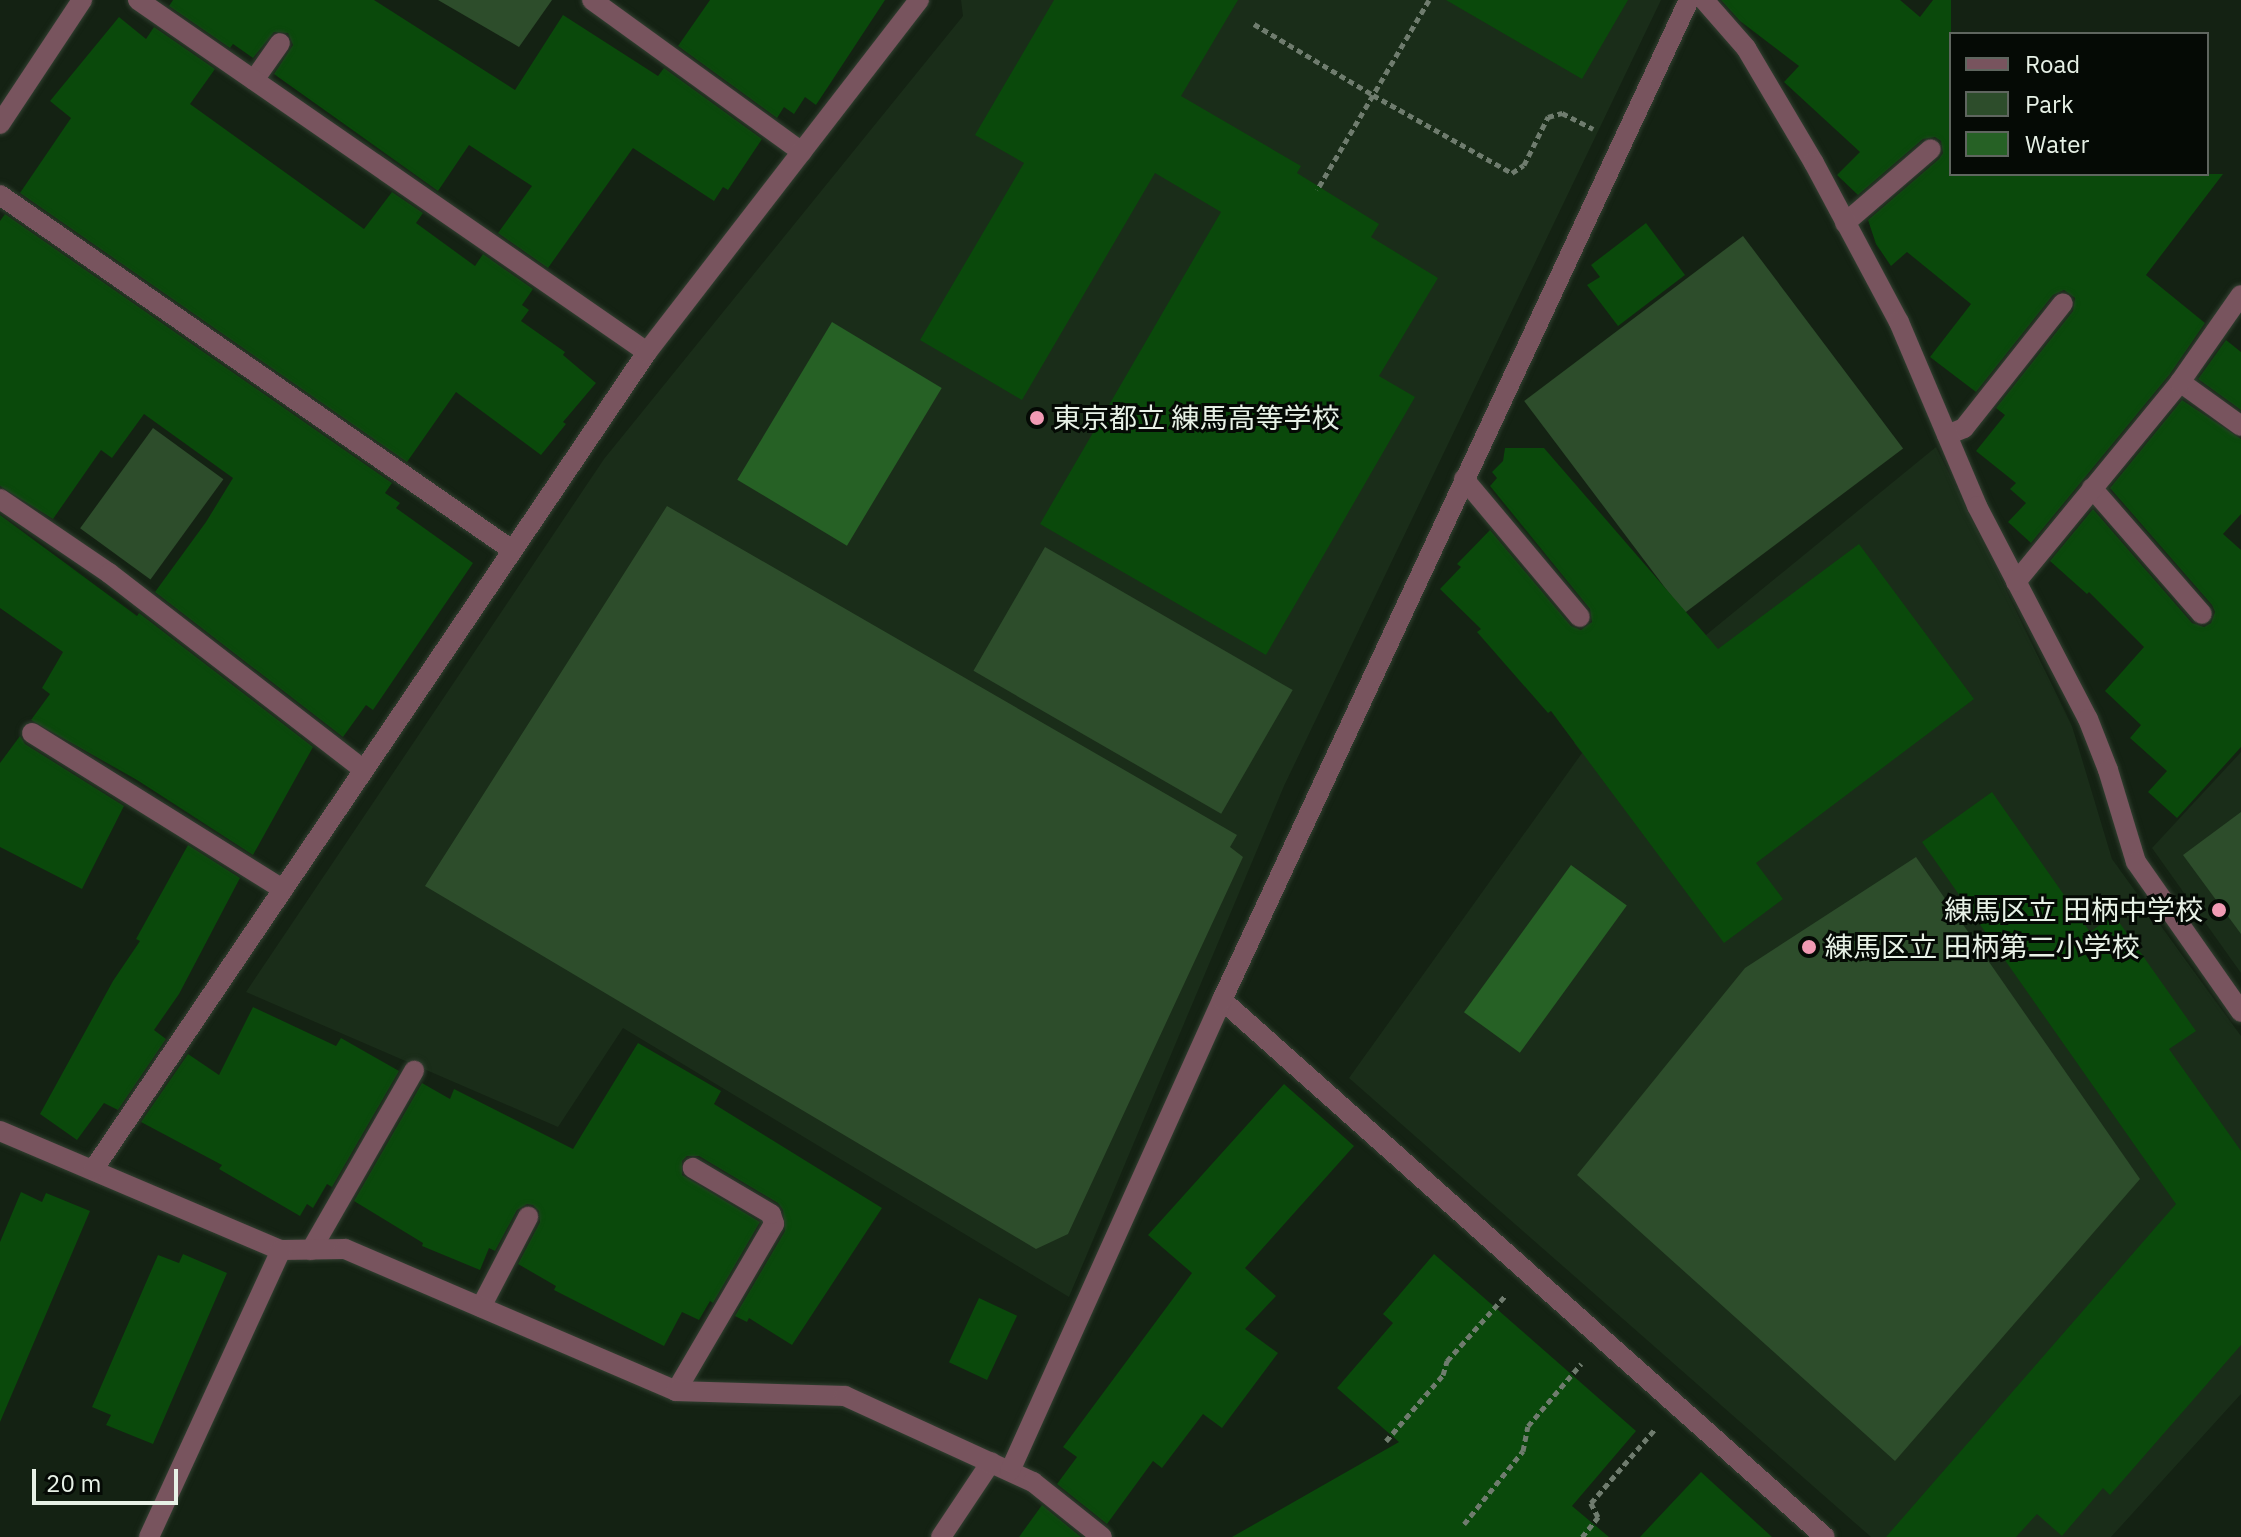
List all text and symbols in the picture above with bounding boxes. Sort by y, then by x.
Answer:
legend [1949,32,2209,176]
text: Road [2025,48,2080,80]
text: Park [2025,88,2074,120]
text: Water [2025,128,2089,160]
place label: 東京都立 練馬高等学校 [1053,401,1340,435]
marker: 東京都立 練馬高等学校 [1028,409,1046,427]
place label: 練馬区立 田柄中学校 [1944,893,2203,927]
marker: 練馬区立 田柄中学校 [2210,901,2228,919]
place label: 練馬区立 田柄第二小学校 [1825,930,2140,964]
marker: 練馬区立 田柄第二小学校 [1800,938,1818,956]
scale bar [36,1453,182,1503]
text: 20 m [46,1467,101,1499]

